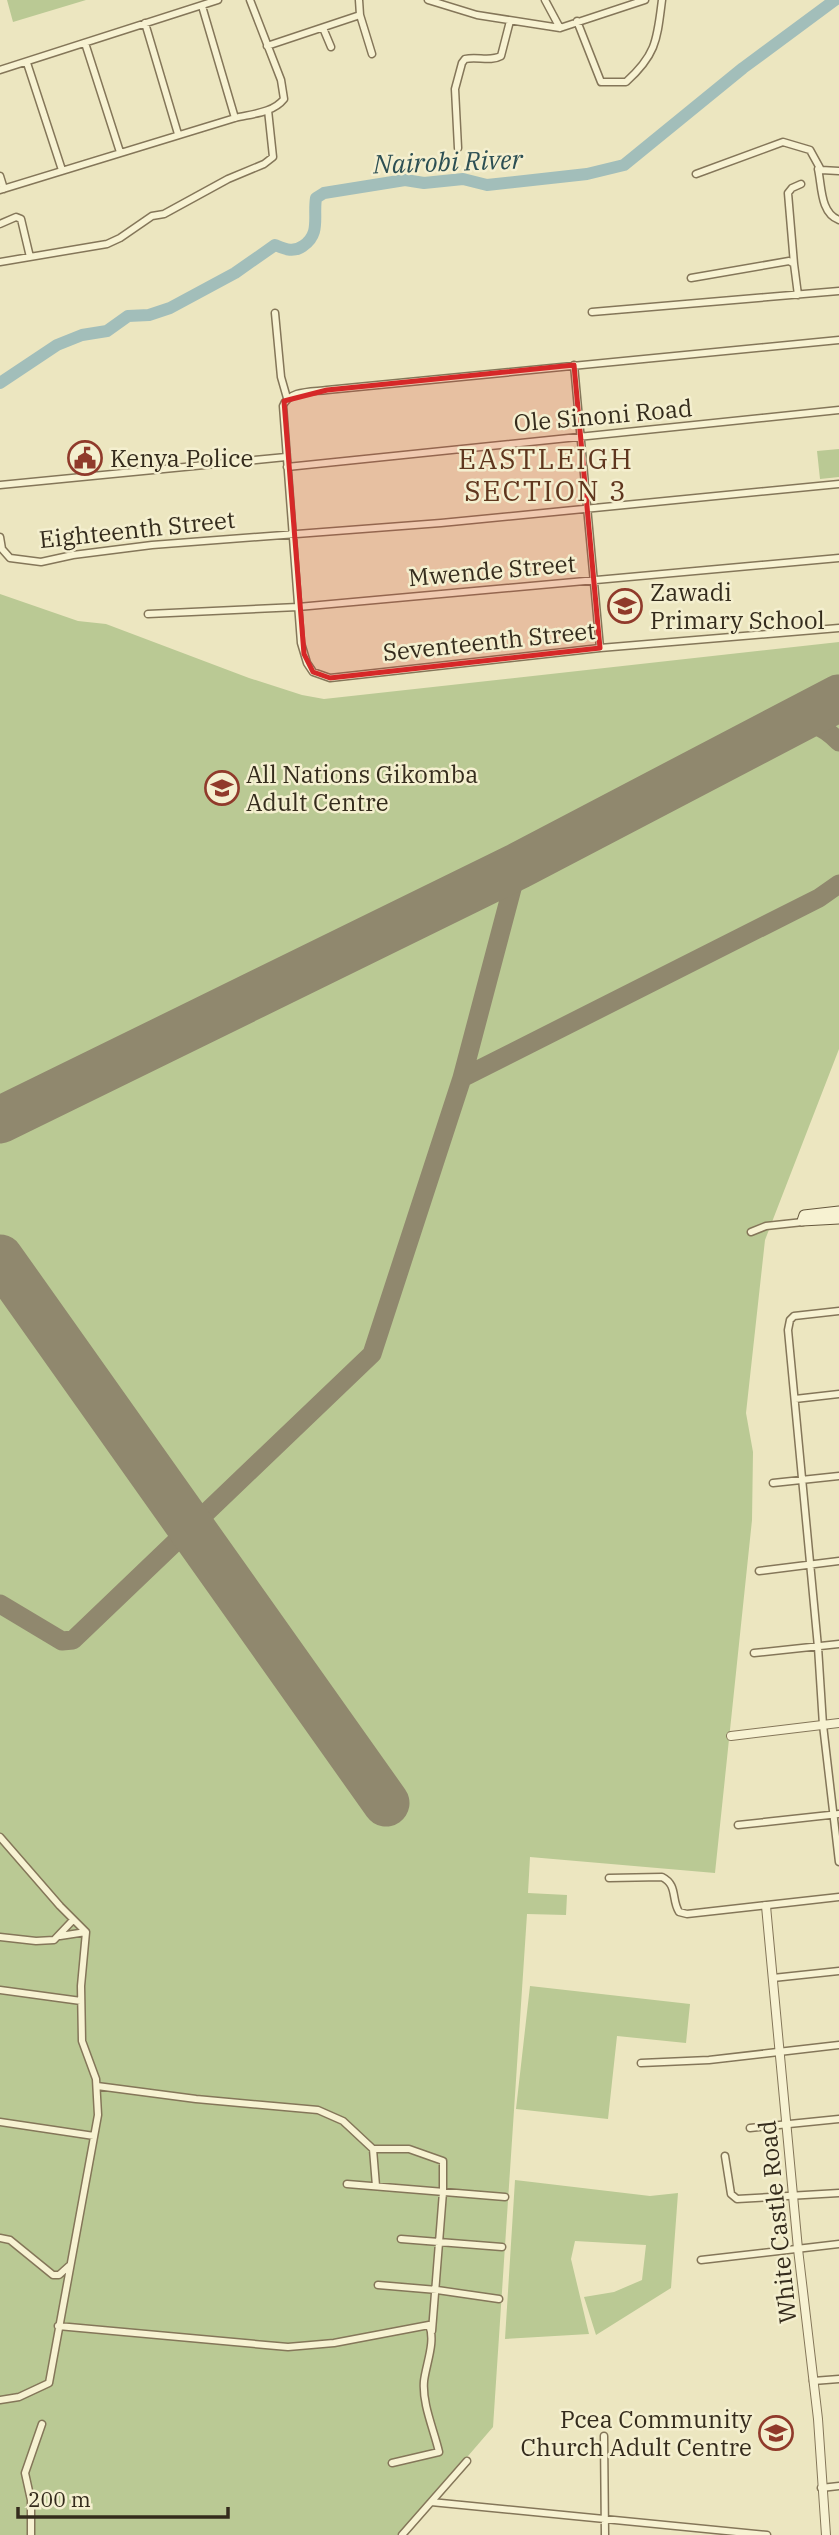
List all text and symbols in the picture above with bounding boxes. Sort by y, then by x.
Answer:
water label: Nairobi River [372,141,524,181]
street label: Ole Sinoni Road [512,391,694,439]
public building icon: Kenya Police [66,439,104,477]
district label: EASTLEIGH SECTION 3 [458,440,634,509]
place label: Kenya Police [110,442,253,474]
street label: Eighteenth Street [37,503,237,555]
street label: Mwende Street [407,547,577,593]
place label: Zawadi Primary School [650,576,825,636]
school or university icon: Zawadi Primary School [606,587,644,625]
street label: Seventeenth Street [381,614,597,668]
place label: All Nations Gikomba Adult Centre [246,758,478,818]
school or university icon: All Nations Gikomba Adult Centre [203,769,241,807]
street label: White Castle Road [750,2119,804,2325]
place label: Pcea Community Church Adult Centre [520,2403,752,2463]
school or university icon: Pcea Community Church Adult Centre [757,2414,795,2452]
scale bar [18,2476,228,2520]
text: 200 m [28,2485,91,2513]

